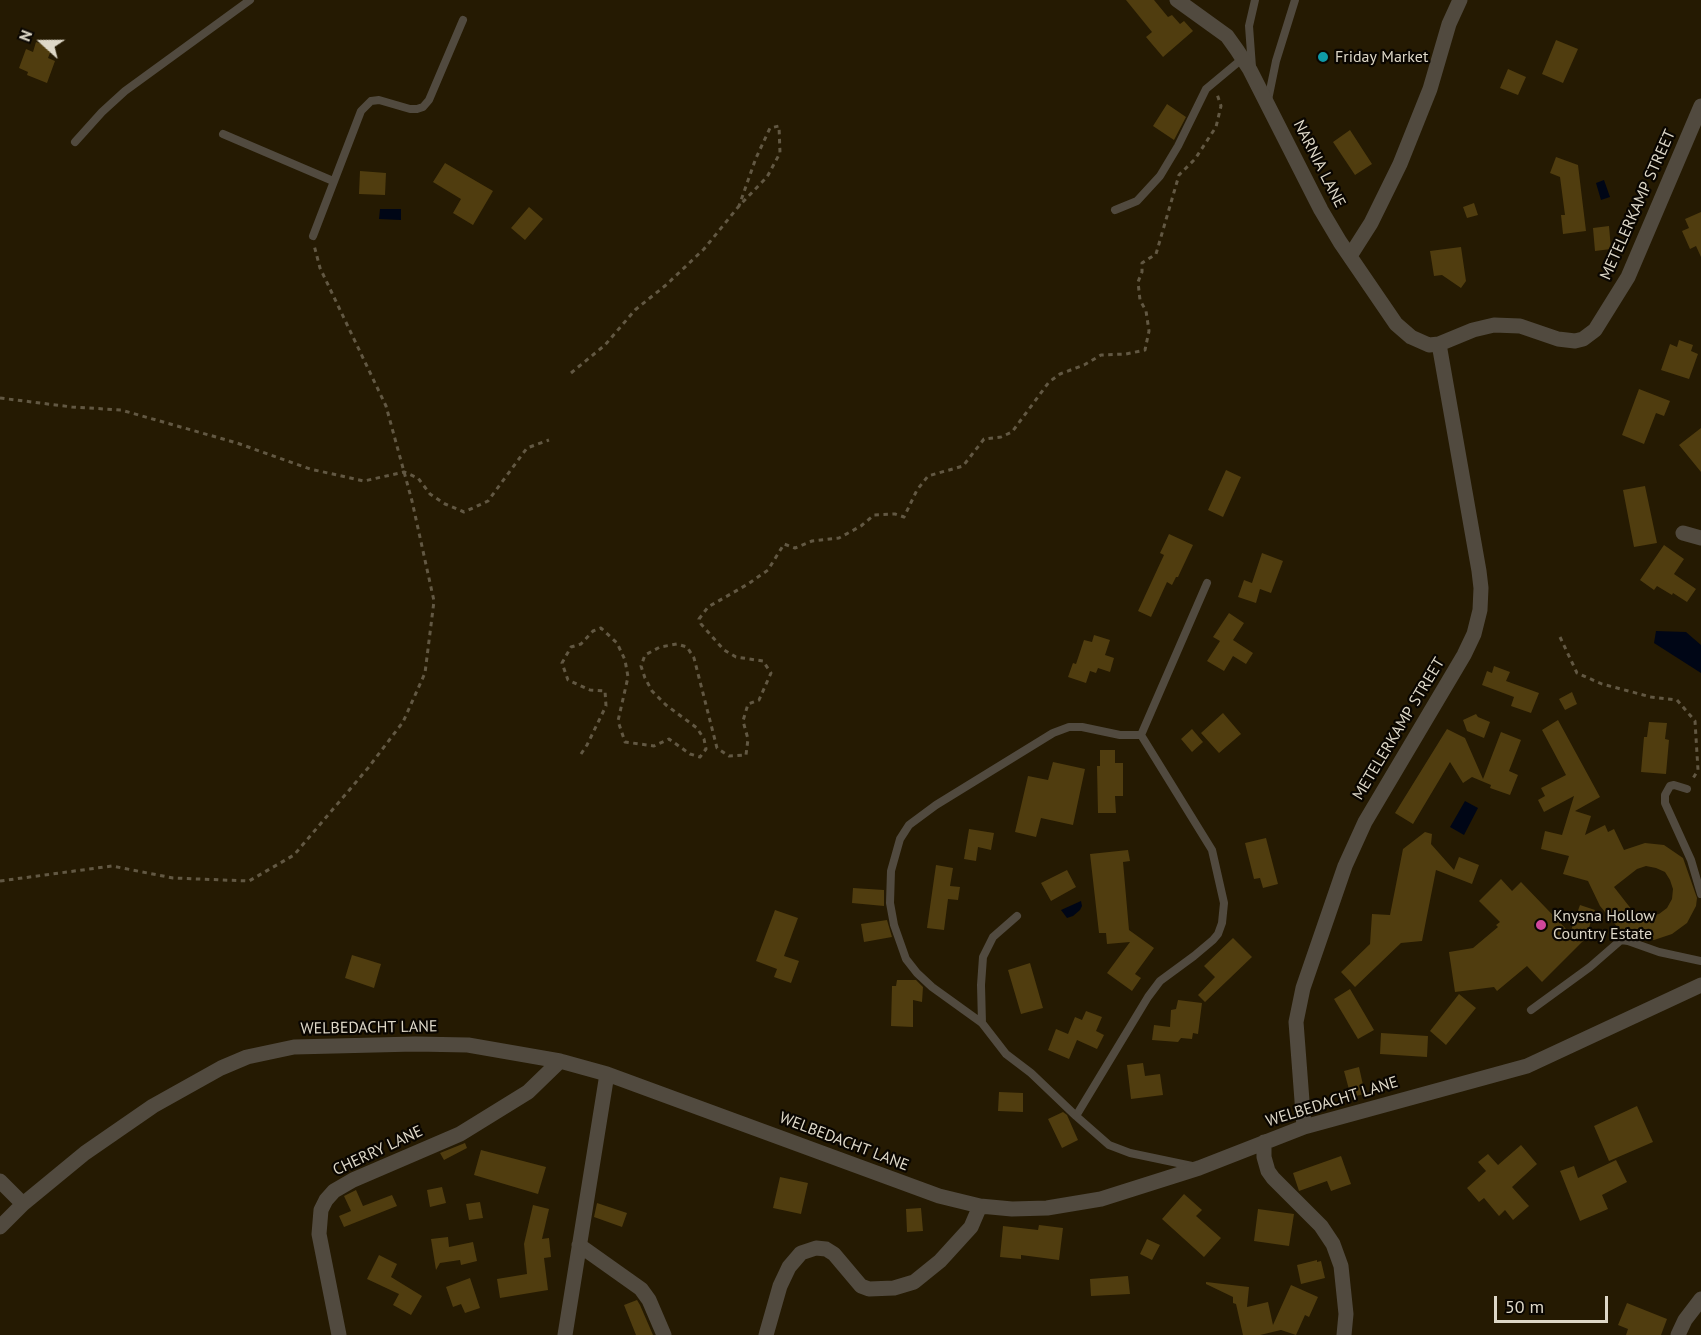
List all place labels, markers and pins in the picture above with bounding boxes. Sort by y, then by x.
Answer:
place label: Friday Market [1335,47,1428,67]
marker: Friday Market [1316,50,1330,64]
place label: Knysna Hollow Country Estate [1553,906,1655,944]
marker: Knysna Hollow Country Estate [1534,918,1548,932]

